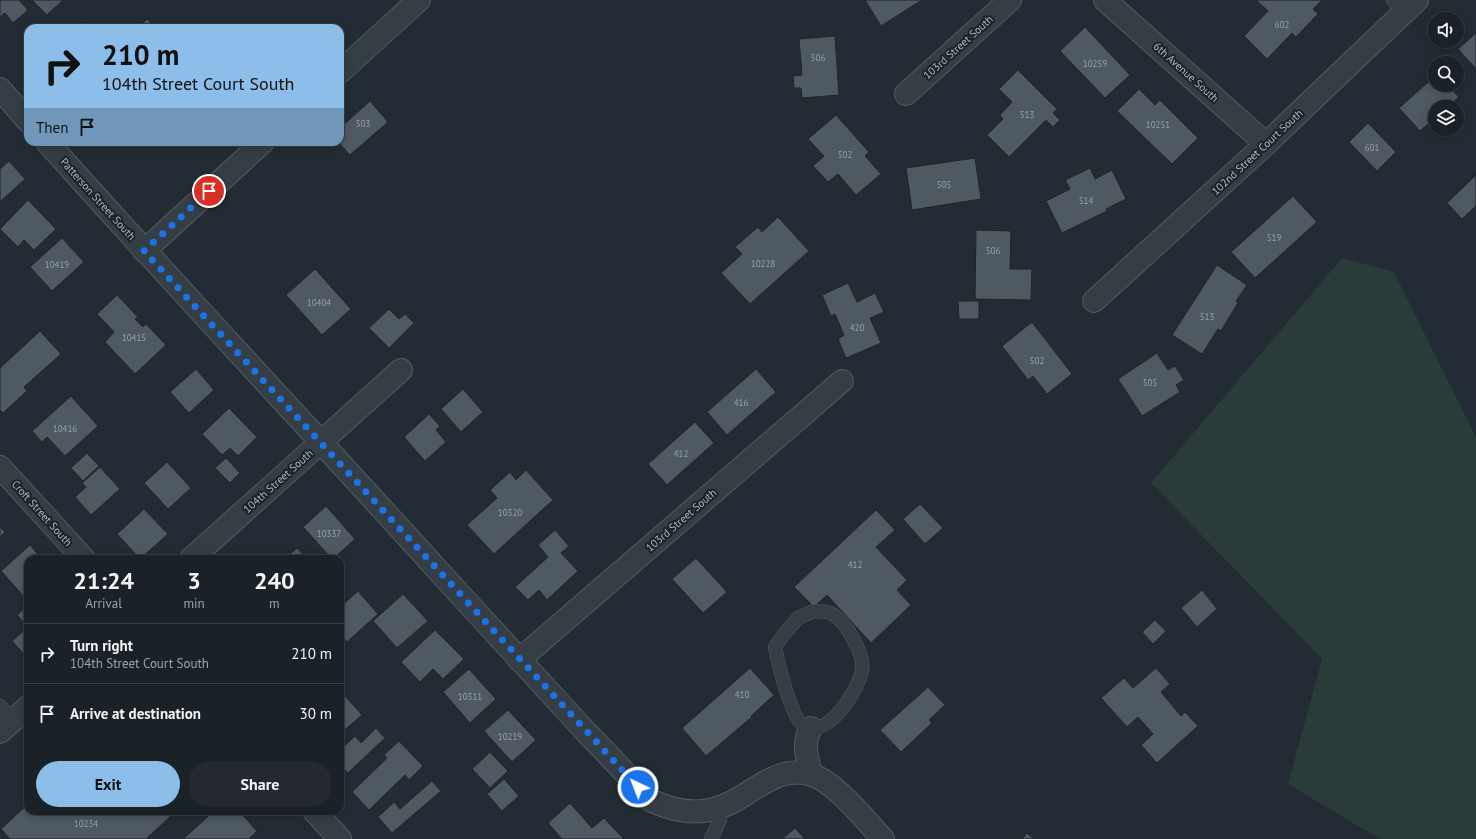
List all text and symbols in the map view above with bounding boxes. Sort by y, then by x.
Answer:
street label: 103rd Street South [920,12,996,82]
map controls [1428,12,1464,136]
button: sound [1428,12,1464,48]
house number: 602 [1275,19,1289,30]
text: 210 m [102,36,179,73]
street label: 6th Avenue South [1150,39,1222,105]
icon: right [36,40,88,92]
house number: 506 [811,52,825,63]
button: search [1428,56,1464,92]
house number: 10259 [1083,58,1107,69]
text: 104th Street Court South [102,72,294,95]
button: layers [1428,100,1464,136]
street label: 102nd Street Court South [1208,106,1306,198]
house number: 513 [1020,109,1034,120]
icon: arrive [76,116,98,138]
text: Then [36,118,68,137]
house number: 503 [356,118,370,129]
house number: 10251 [1146,119,1170,130]
house number: 601 [1365,142,1379,153]
house number: 502 [838,149,852,160]
street label: Patterson Street South [57,155,139,243]
pin [192,174,226,208]
house number: 505 [937,179,951,190]
icon: arrive [198,180,220,202]
house number: 514 [1079,195,1093,206]
house number: 519 [1267,232,1281,243]
house number: 506 [986,245,1000,256]
house number: 10228 [751,258,775,269]
house number: 10419 [45,259,69,270]
house number: 10404 [307,297,331,308]
house number: 513 [1200,311,1214,322]
house number: 420 [850,322,864,333]
house number: 10415 [122,332,146,343]
house number: 502 [1030,355,1044,366]
house number: 505 [1143,377,1157,388]
house number: 416 [734,397,748,408]
house number: 10416 [53,423,77,434]
street label: 104th Street South [240,446,316,516]
house number: 412 [674,448,688,459]
street label: Croft Street South [9,477,75,549]
street label: 103rd Street South [643,486,719,554]
house number: 10320 [498,507,522,518]
house number: 10337 [317,528,341,539]
house number: 412 [848,559,862,570]
text: 21:24 [73,565,134,596]
text: 3 [187,565,201,596]
text: 240 [254,565,295,596]
text: Arrival [86,595,122,612]
text: min [183,595,205,612]
text: m [269,595,280,612]
text: Turn right [70,636,133,655]
icon: right [36,643,58,665]
text: 210 m [291,644,332,663]
text: 104th Street Court South [70,655,209,672]
house number: 410 [735,689,749,700]
house number: 10311 [458,691,482,702]
icon: arrive [36,703,58,725]
text: Arrive at destination [70,704,201,723]
text: 30 m [299,704,332,723]
house number: 10219 [498,731,522,742]
button: Exit [36,761,180,807]
button: Share [188,761,332,807]
position arrow [617,766,659,808]
house number: 10234 [74,818,98,829]

